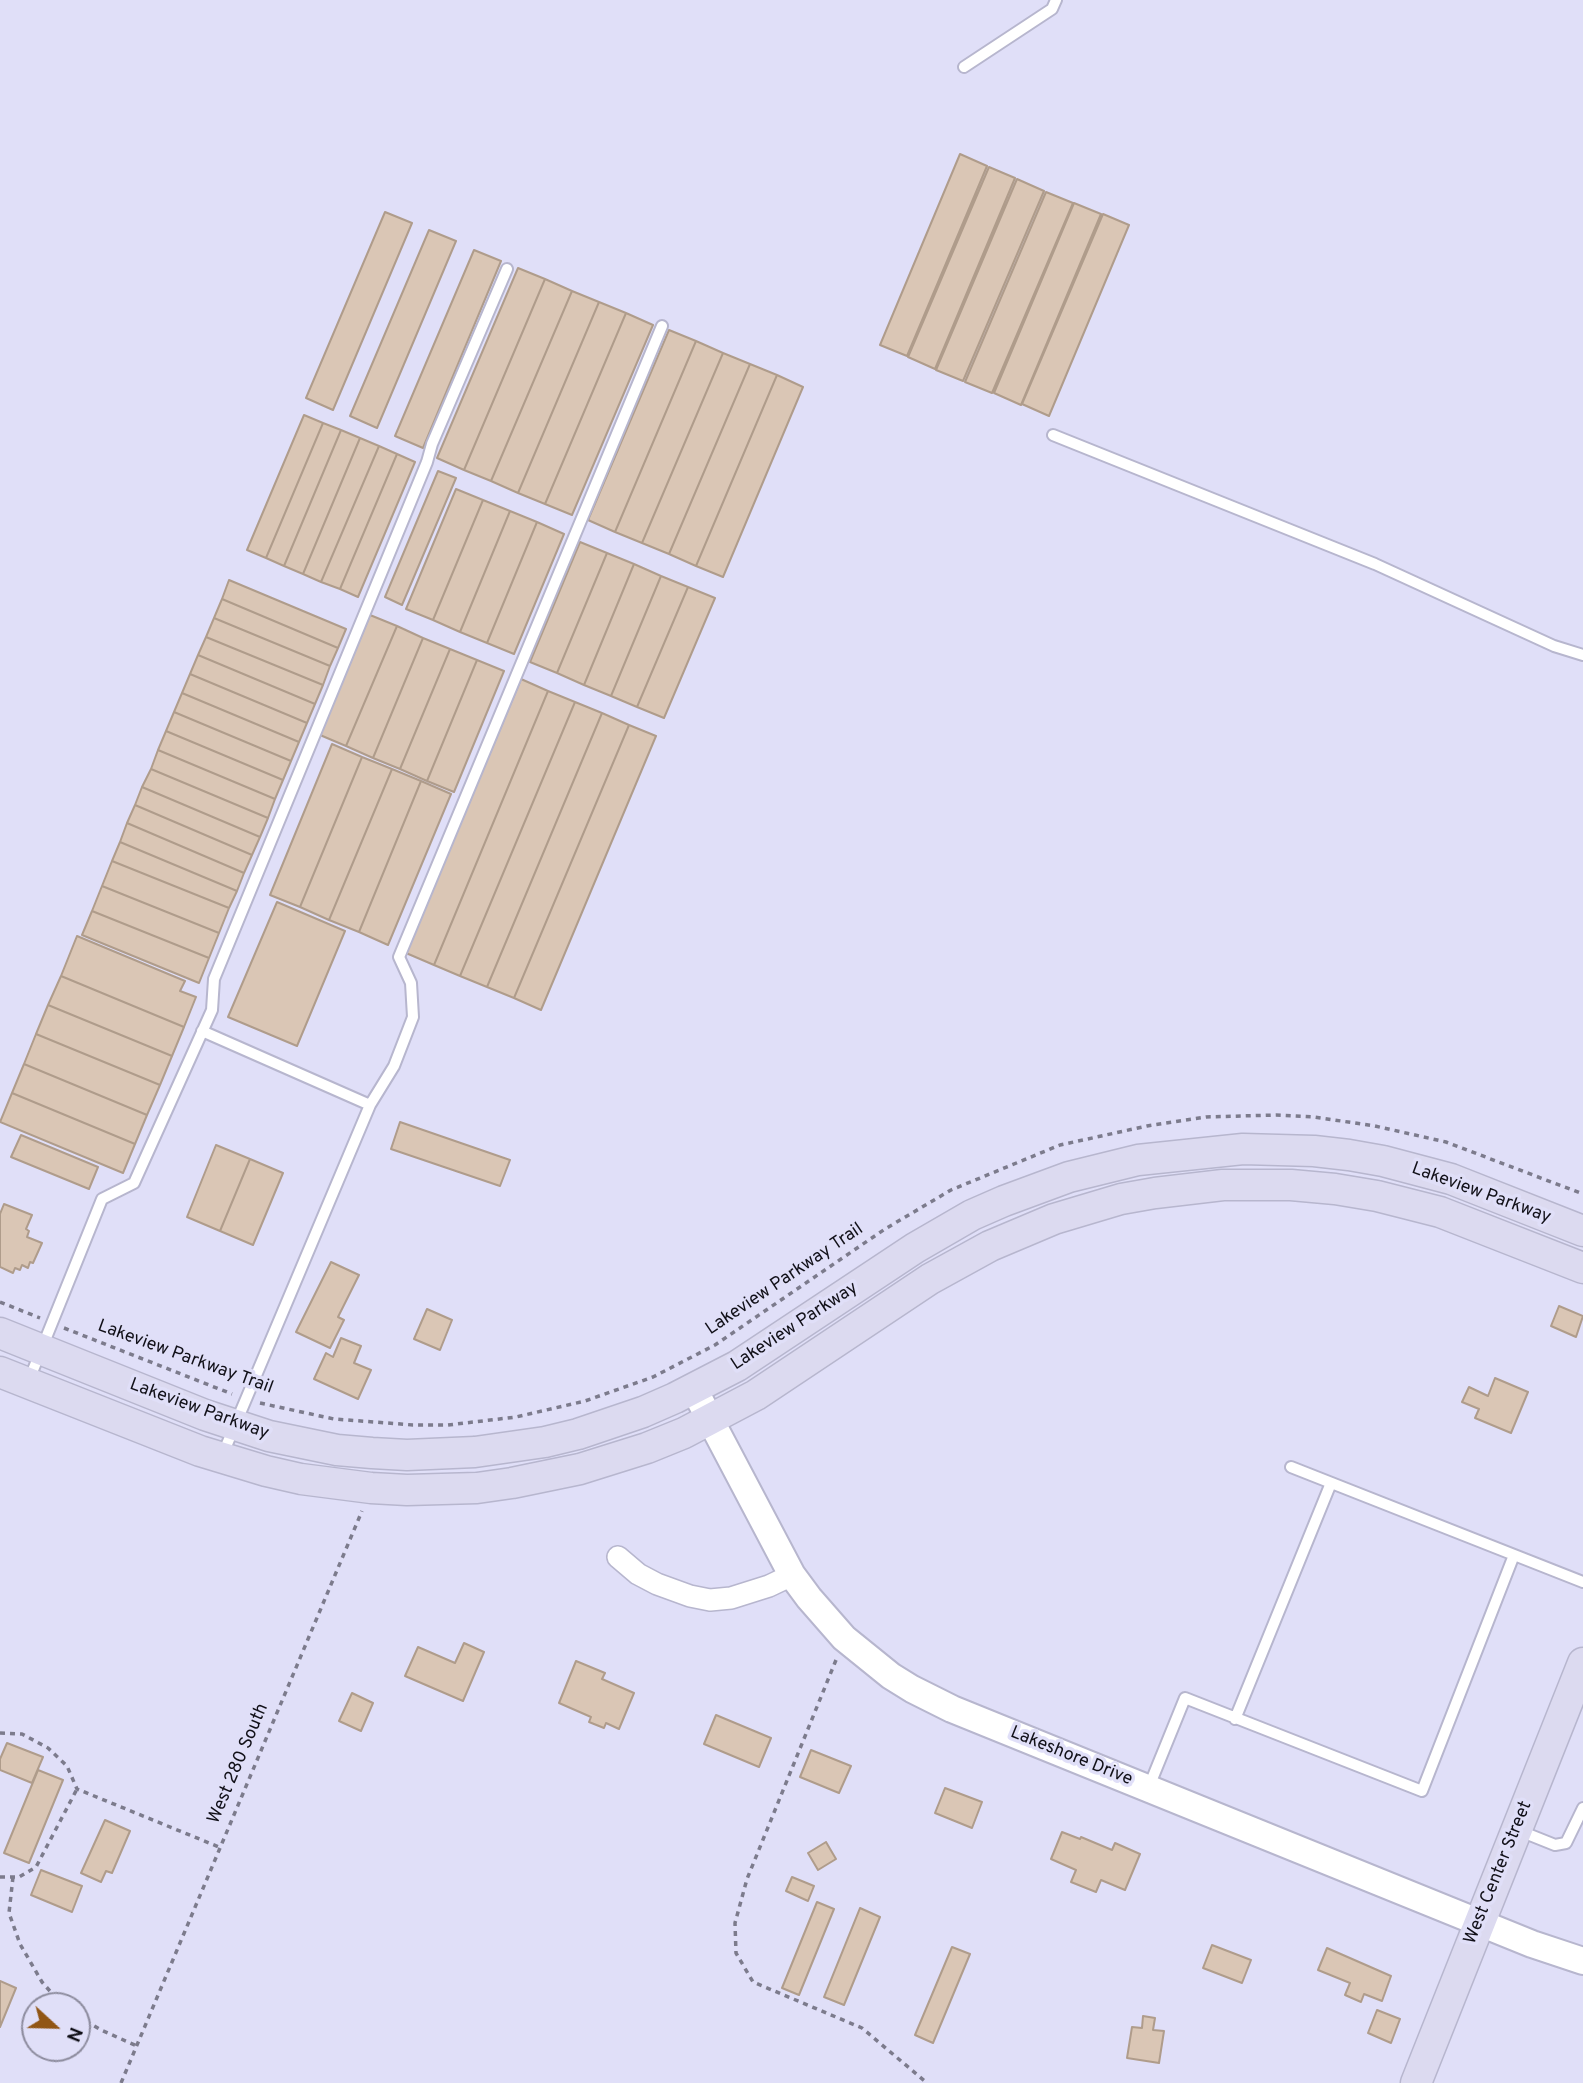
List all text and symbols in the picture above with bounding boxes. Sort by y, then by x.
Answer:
street label: Lakeview Parkway [1408,1159,1554,1229]
street label: Lakeview Parkway Trail [702,1219,868,1341]
street label: Lakeview Parkway [728,1278,862,1376]
street label: Lakeview Parkway Trail [94,1316,276,1400]
street label: Lakeview Parkway [126,1375,272,1445]
street label: West 280 South [204,1701,274,1827]
street label: Lakeshore Drive [1007,1723,1135,1791]
street label: West Center Street [1460,1798,1538,1948]
north arrow [21,1992,91,2062]
text: N [60,2023,87,2045]

